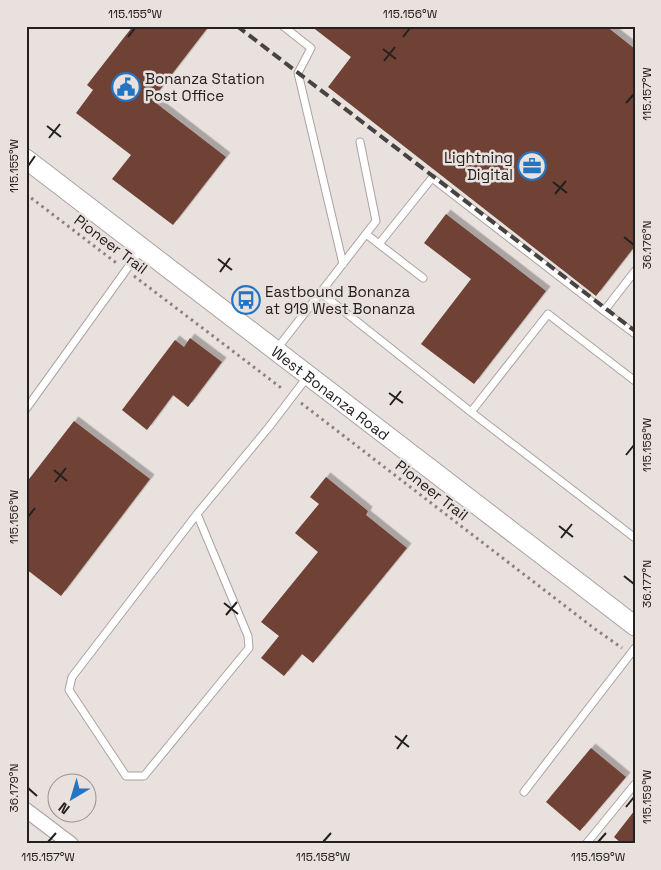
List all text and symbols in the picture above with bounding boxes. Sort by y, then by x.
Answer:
text: 115.155°W [108,6,163,22]
text: 115.156°W [383,6,438,22]
text: 115.157°W [639,67,655,121]
place label: Bonanza Station Post Office [145,69,265,105]
public building icon: Bonanza Station Post Office [111,72,141,102]
text: 115.155°W [6,138,22,193]
place label: Lightning Digital [444,148,513,184]
office icon: Lightning Digital [517,151,547,181]
street label: Pioneer Trail [70,210,152,278]
text: 36.176°N [639,221,655,269]
place label: Eastbound Bonanza at 919 West Bonanza [265,282,416,318]
bus stop icon: Eastbound Bonanza at 919 West Bonanza [231,285,261,315]
street label: West Bonanza Road [268,341,394,444]
text: 115.158°W [639,417,655,472]
street label: Pioneer Trail [392,456,472,524]
text: 115.156°W [6,489,22,544]
text: 36.177°N [639,560,655,608]
text: 36.179°N [6,764,22,812]
text: 115.159°W [639,769,655,824]
north arrow [48,772,98,822]
text: N [55,798,73,818]
text: 115.157°W [21,849,75,865]
text: 115.158°W [296,849,351,865]
text: 115.159°W [571,849,626,865]

